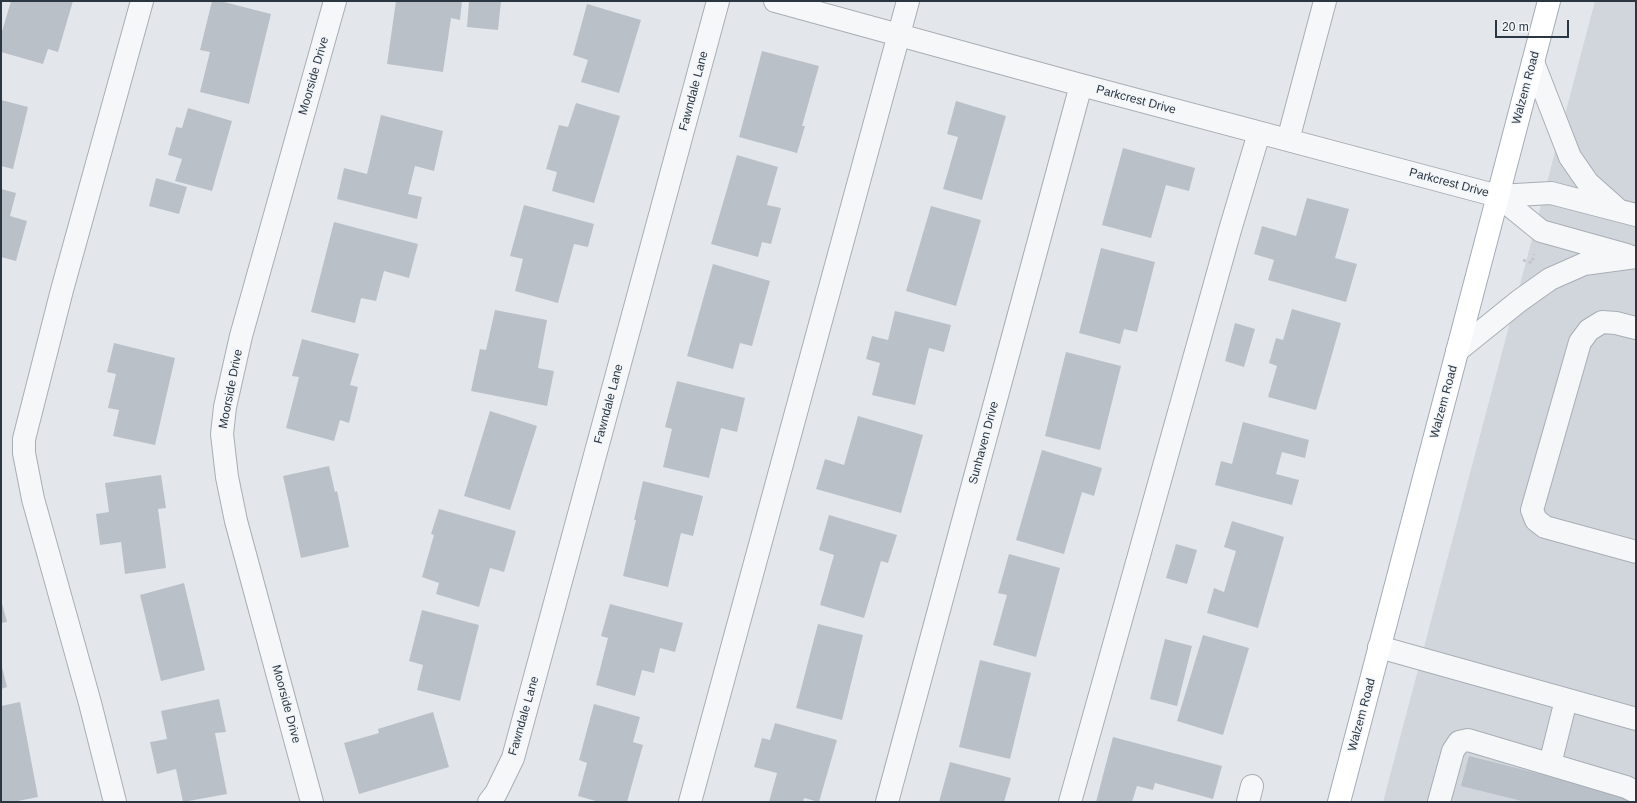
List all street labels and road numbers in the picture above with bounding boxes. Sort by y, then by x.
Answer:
street label: Moorside Drive [296,35,332,117]
street label: Fawndale Lane [676,50,712,132]
street label: Walzem Road [1509,50,1543,126]
street label: Parkcrest Drive [1095,82,1177,118]
street label: Parkcrest Drive [1408,165,1490,201]
street label: Moorside Drive [216,348,246,430]
street label: Fawndale Lane [591,363,627,445]
street label: Walzem Road [1427,364,1461,440]
street label: Sunhaven Drive [966,400,1002,486]
street label: Moorside Drive [269,663,303,745]
street label: Fawndale Lane [506,675,542,757]
street label: Walzem Road [1345,677,1379,753]

